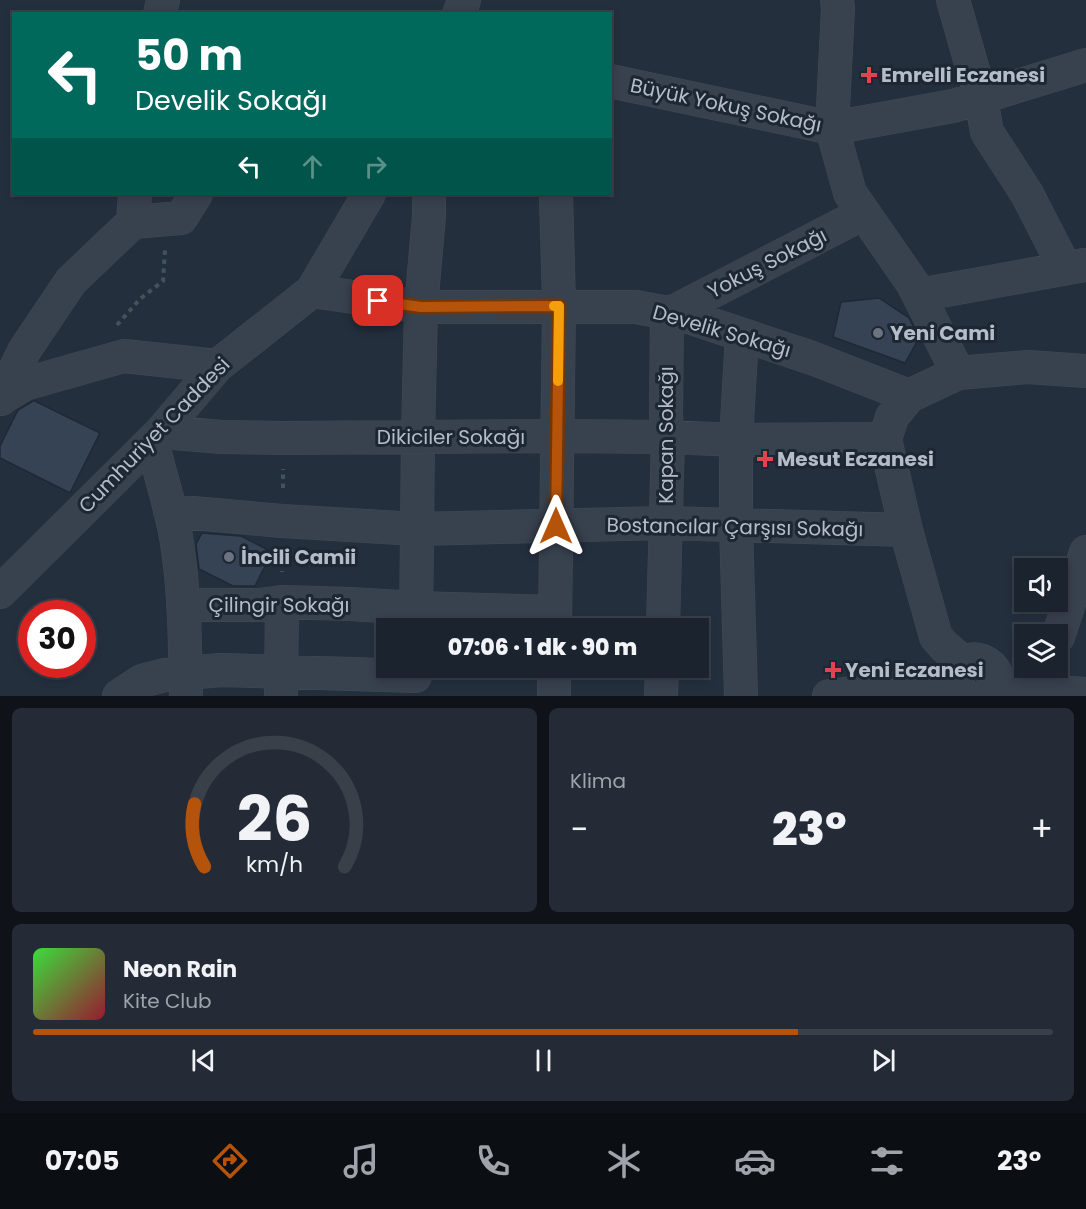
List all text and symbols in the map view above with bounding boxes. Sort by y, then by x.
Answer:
text: 50 m [135,26,243,85]
icon: left [36,36,114,114]
place label: Emrelli Eczanesi [881,61,1045,89]
marker: Emrelli Eczanesi [862,68,876,82]
street label: Büyük Yokuş Sokağı [628,71,824,139]
text: Develik Sokağı [135,82,327,119]
icon: left [233,150,266,183]
icon: ahead [296,150,329,183]
icon: right [359,150,392,183]
street label: Yokuş Sokağı [703,221,831,305]
pin [352,275,403,326]
icon: arrive [361,284,394,317]
street label: Develik Sokağı [650,298,794,364]
place label: Yeni Cami [890,319,995,347]
marker: Yeni Cami [871,326,885,340]
street label: Cumhuriyet Caddesi [72,351,236,519]
street label: Kapan Sokağı [652,366,680,504]
street label: Dikiciler Sokağı [377,423,525,451]
place label: Mesut Eczanesi [777,445,934,473]
marker: Mesut Eczanesi [758,452,772,466]
position arrow [524,494,588,558]
street label: Bostancılar Çarşısı Sokağı [606,511,864,543]
place label: İncili Camii [241,543,356,571]
marker: İncili Camii [222,550,236,564]
map controls [1014,558,1068,678]
button: sound [1014,558,1068,612]
street label: Çilingir Sokağı [208,591,350,619]
speed limit sign: 30 [18,600,96,678]
button: layers [1014,624,1068,678]
text: 07:06 · 1 dk · 90 m [448,632,637,663]
place label: Yeni Eczanesi [845,656,984,684]
marker: Yeni Eczanesi [826,663,840,677]
text: Klima [570,767,626,795]
text: 26 [237,775,312,863]
text: 23° [772,798,847,861]
text: − [570,806,588,853]
text: + [1030,806,1053,853]
text: km/h [246,849,303,880]
text: Neon Rain [123,954,237,985]
text: Kite Club [123,987,212,1015]
icon: previous [187,1044,220,1077]
icon: pause [527,1044,560,1077]
icon: next [867,1044,900,1077]
icon: directions [209,1140,251,1182]
icon: music [340,1140,382,1182]
icon: phone [472,1140,514,1182]
icon: climate [603,1140,645,1182]
icon: car [734,1140,776,1182]
icon: filters [866,1140,908,1182]
text: 07:05 [45,1142,120,1179]
text: 23° [997,1142,1041,1179]

